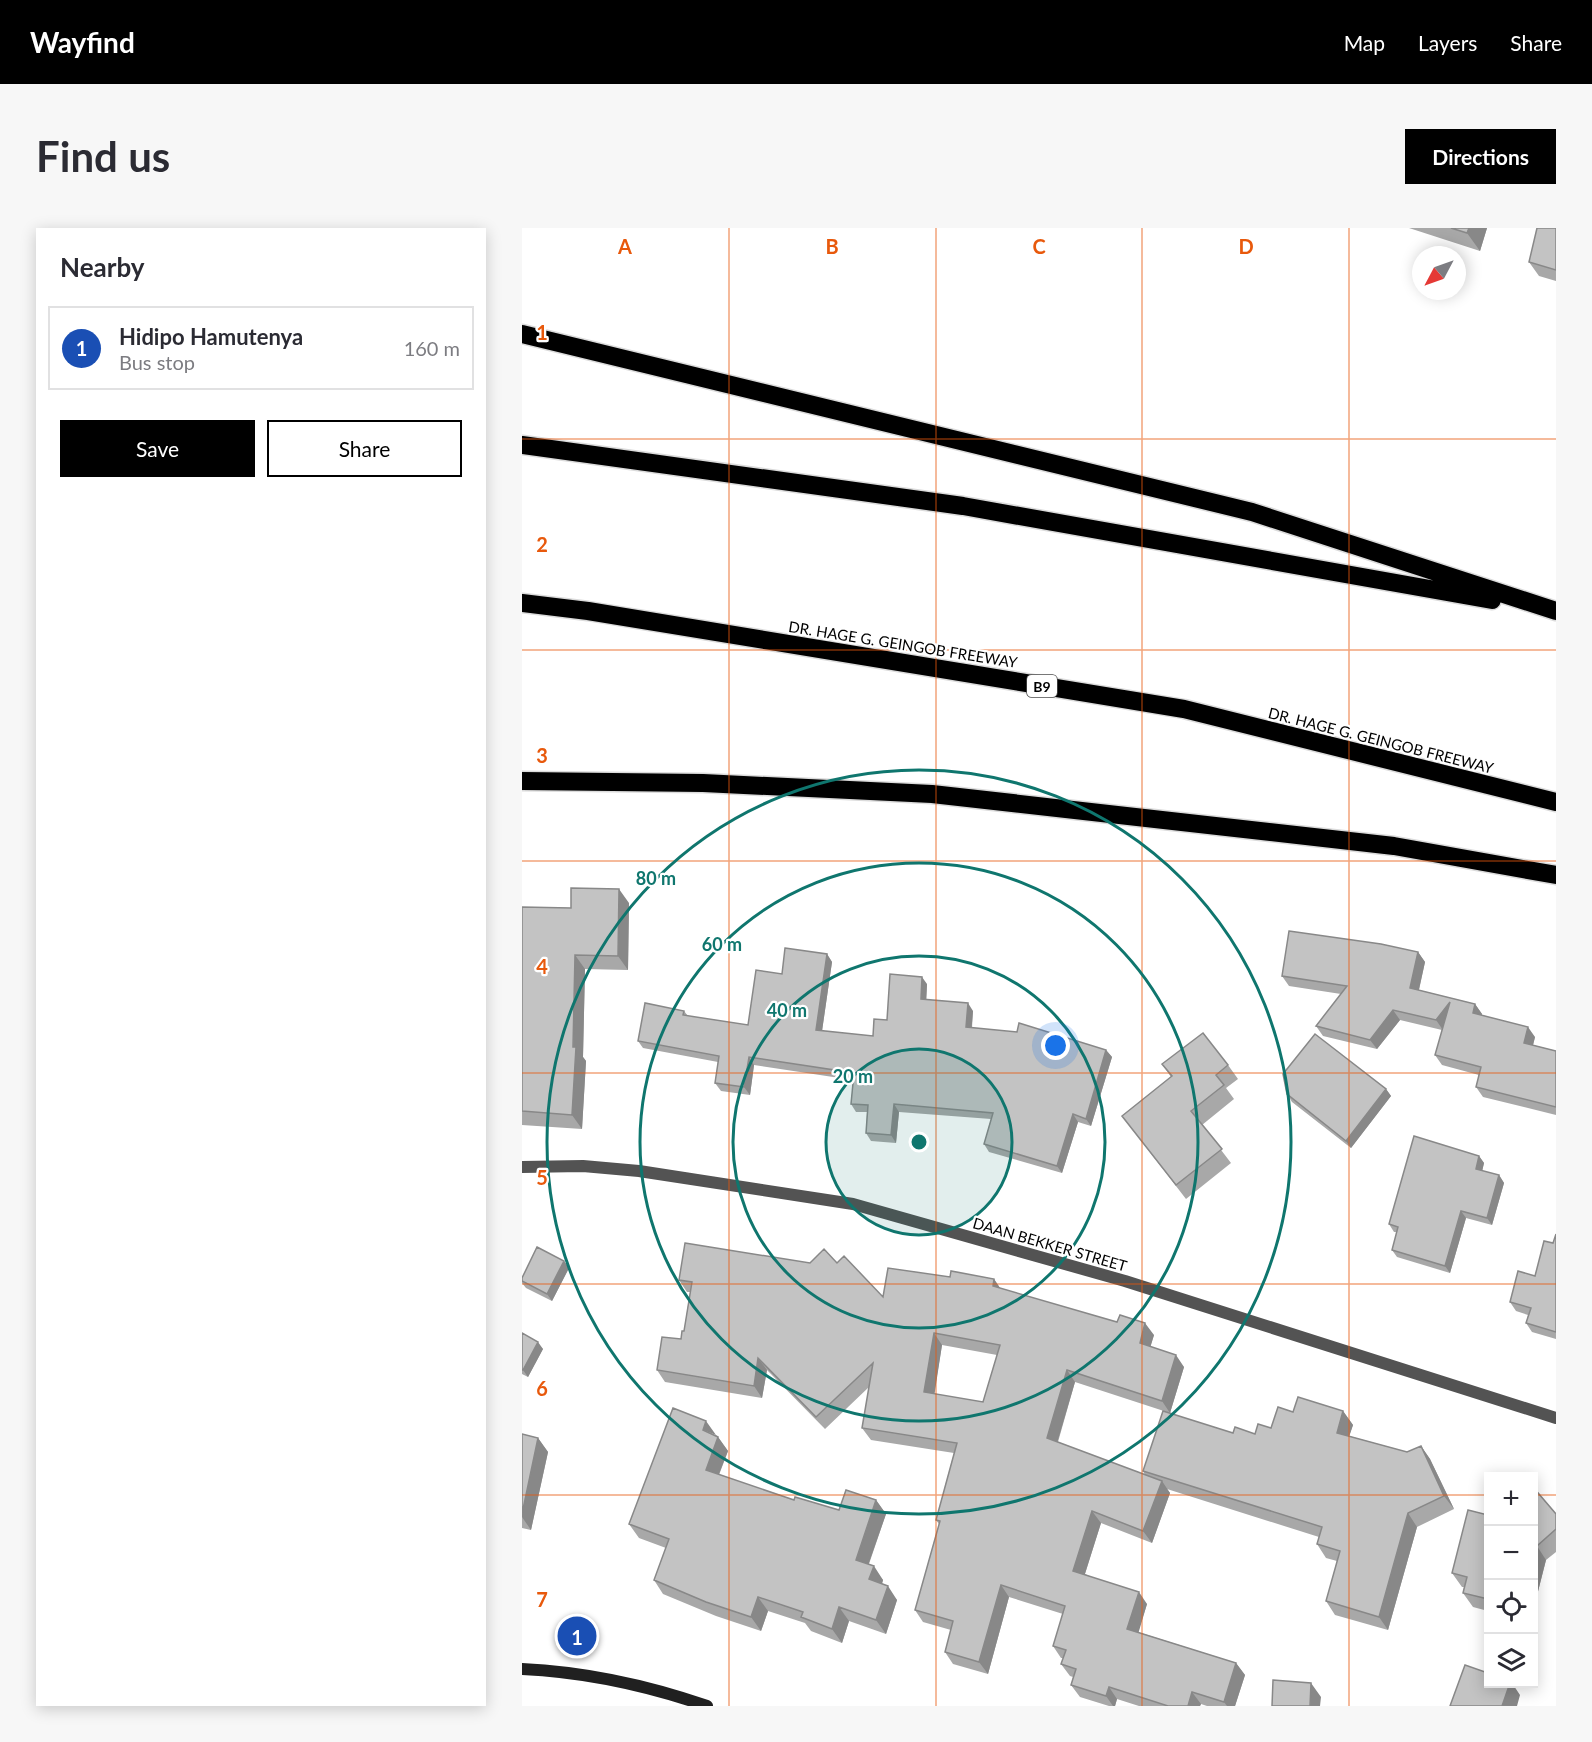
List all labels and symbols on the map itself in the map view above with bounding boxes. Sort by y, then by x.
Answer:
text: A [617,234,632,258]
text: B [825,234,839,258]
text: C [1032,234,1046,258]
text: D [1238,234,1254,258]
north arrow [1412,246,1466,300]
text: 1 [536,320,548,344]
text: 2 [536,532,548,556]
street label: DR. HAGE G. GEINGOB FREEWAY [787,617,1019,671]
road number: B9 [1027,675,1057,697]
street label: DR. HAGE G. GEINGOB FREEWAY [1266,703,1496,777]
text: 3 [536,743,548,767]
text: 80 m [636,867,676,889]
text: 60 m [702,933,742,955]
text: 4 [536,954,548,978]
text: 40 m [767,999,807,1021]
your location [1041,1031,1070,1060]
text: 20 m [833,1065,873,1087]
centre of rings [909,1132,929,1152]
text: 5 [536,1165,548,1189]
street label: DAAN BEKKER STREET [971,1213,1129,1275]
text: 6 [536,1376,548,1400]
text: 7 [536,1587,548,1611]
pin: 1 [558,1614,596,1658]

